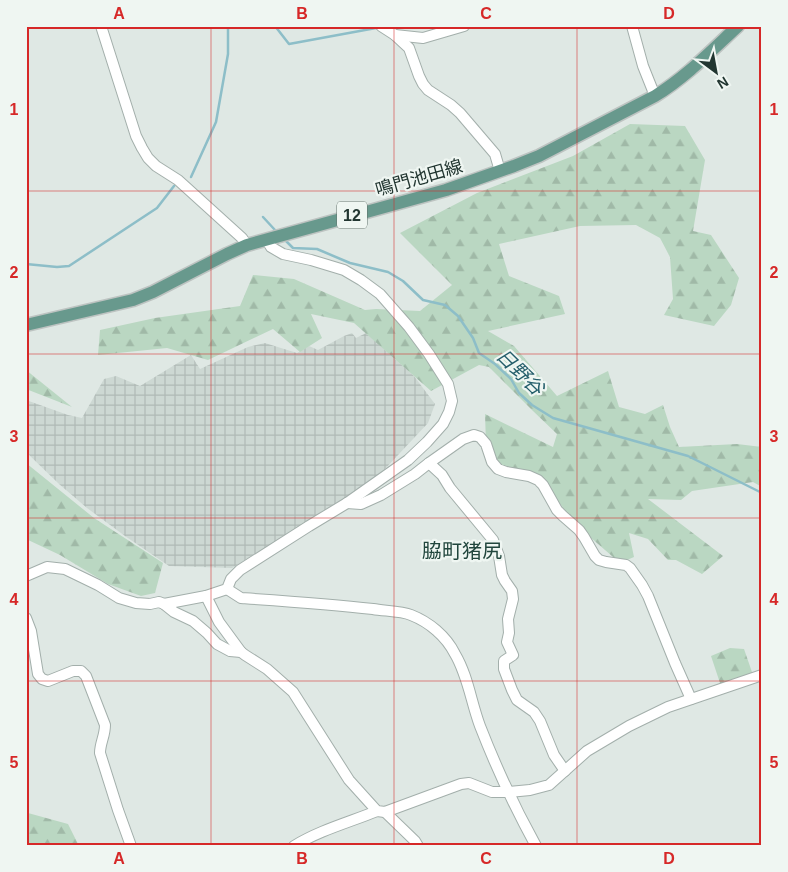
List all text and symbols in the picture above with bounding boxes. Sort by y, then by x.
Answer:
text: A [113,5,125,22]
text: B [296,5,308,22]
text: C [480,5,492,22]
text: D [663,5,675,22]
north arrow [690,48,740,98]
text: N [714,74,731,92]
text: 1 [10,101,19,118]
text: 1 [770,101,779,118]
street label: 鳴門池田線 [373,156,465,200]
road number: 12 [337,202,367,228]
text: 2 [10,264,19,281]
text: 2 [770,264,779,281]
water label: 日野谷 [492,345,549,401]
text: 3 [10,428,19,445]
text: 3 [770,428,779,445]
district label: 脇町猪尻 [422,540,502,562]
text: 4 [10,591,19,608]
text: 4 [770,591,779,608]
text: 5 [10,754,19,771]
text: 5 [770,754,779,771]
text: A [113,850,125,867]
text: B [296,850,308,867]
text: C [480,850,492,867]
text: D [663,850,675,867]

